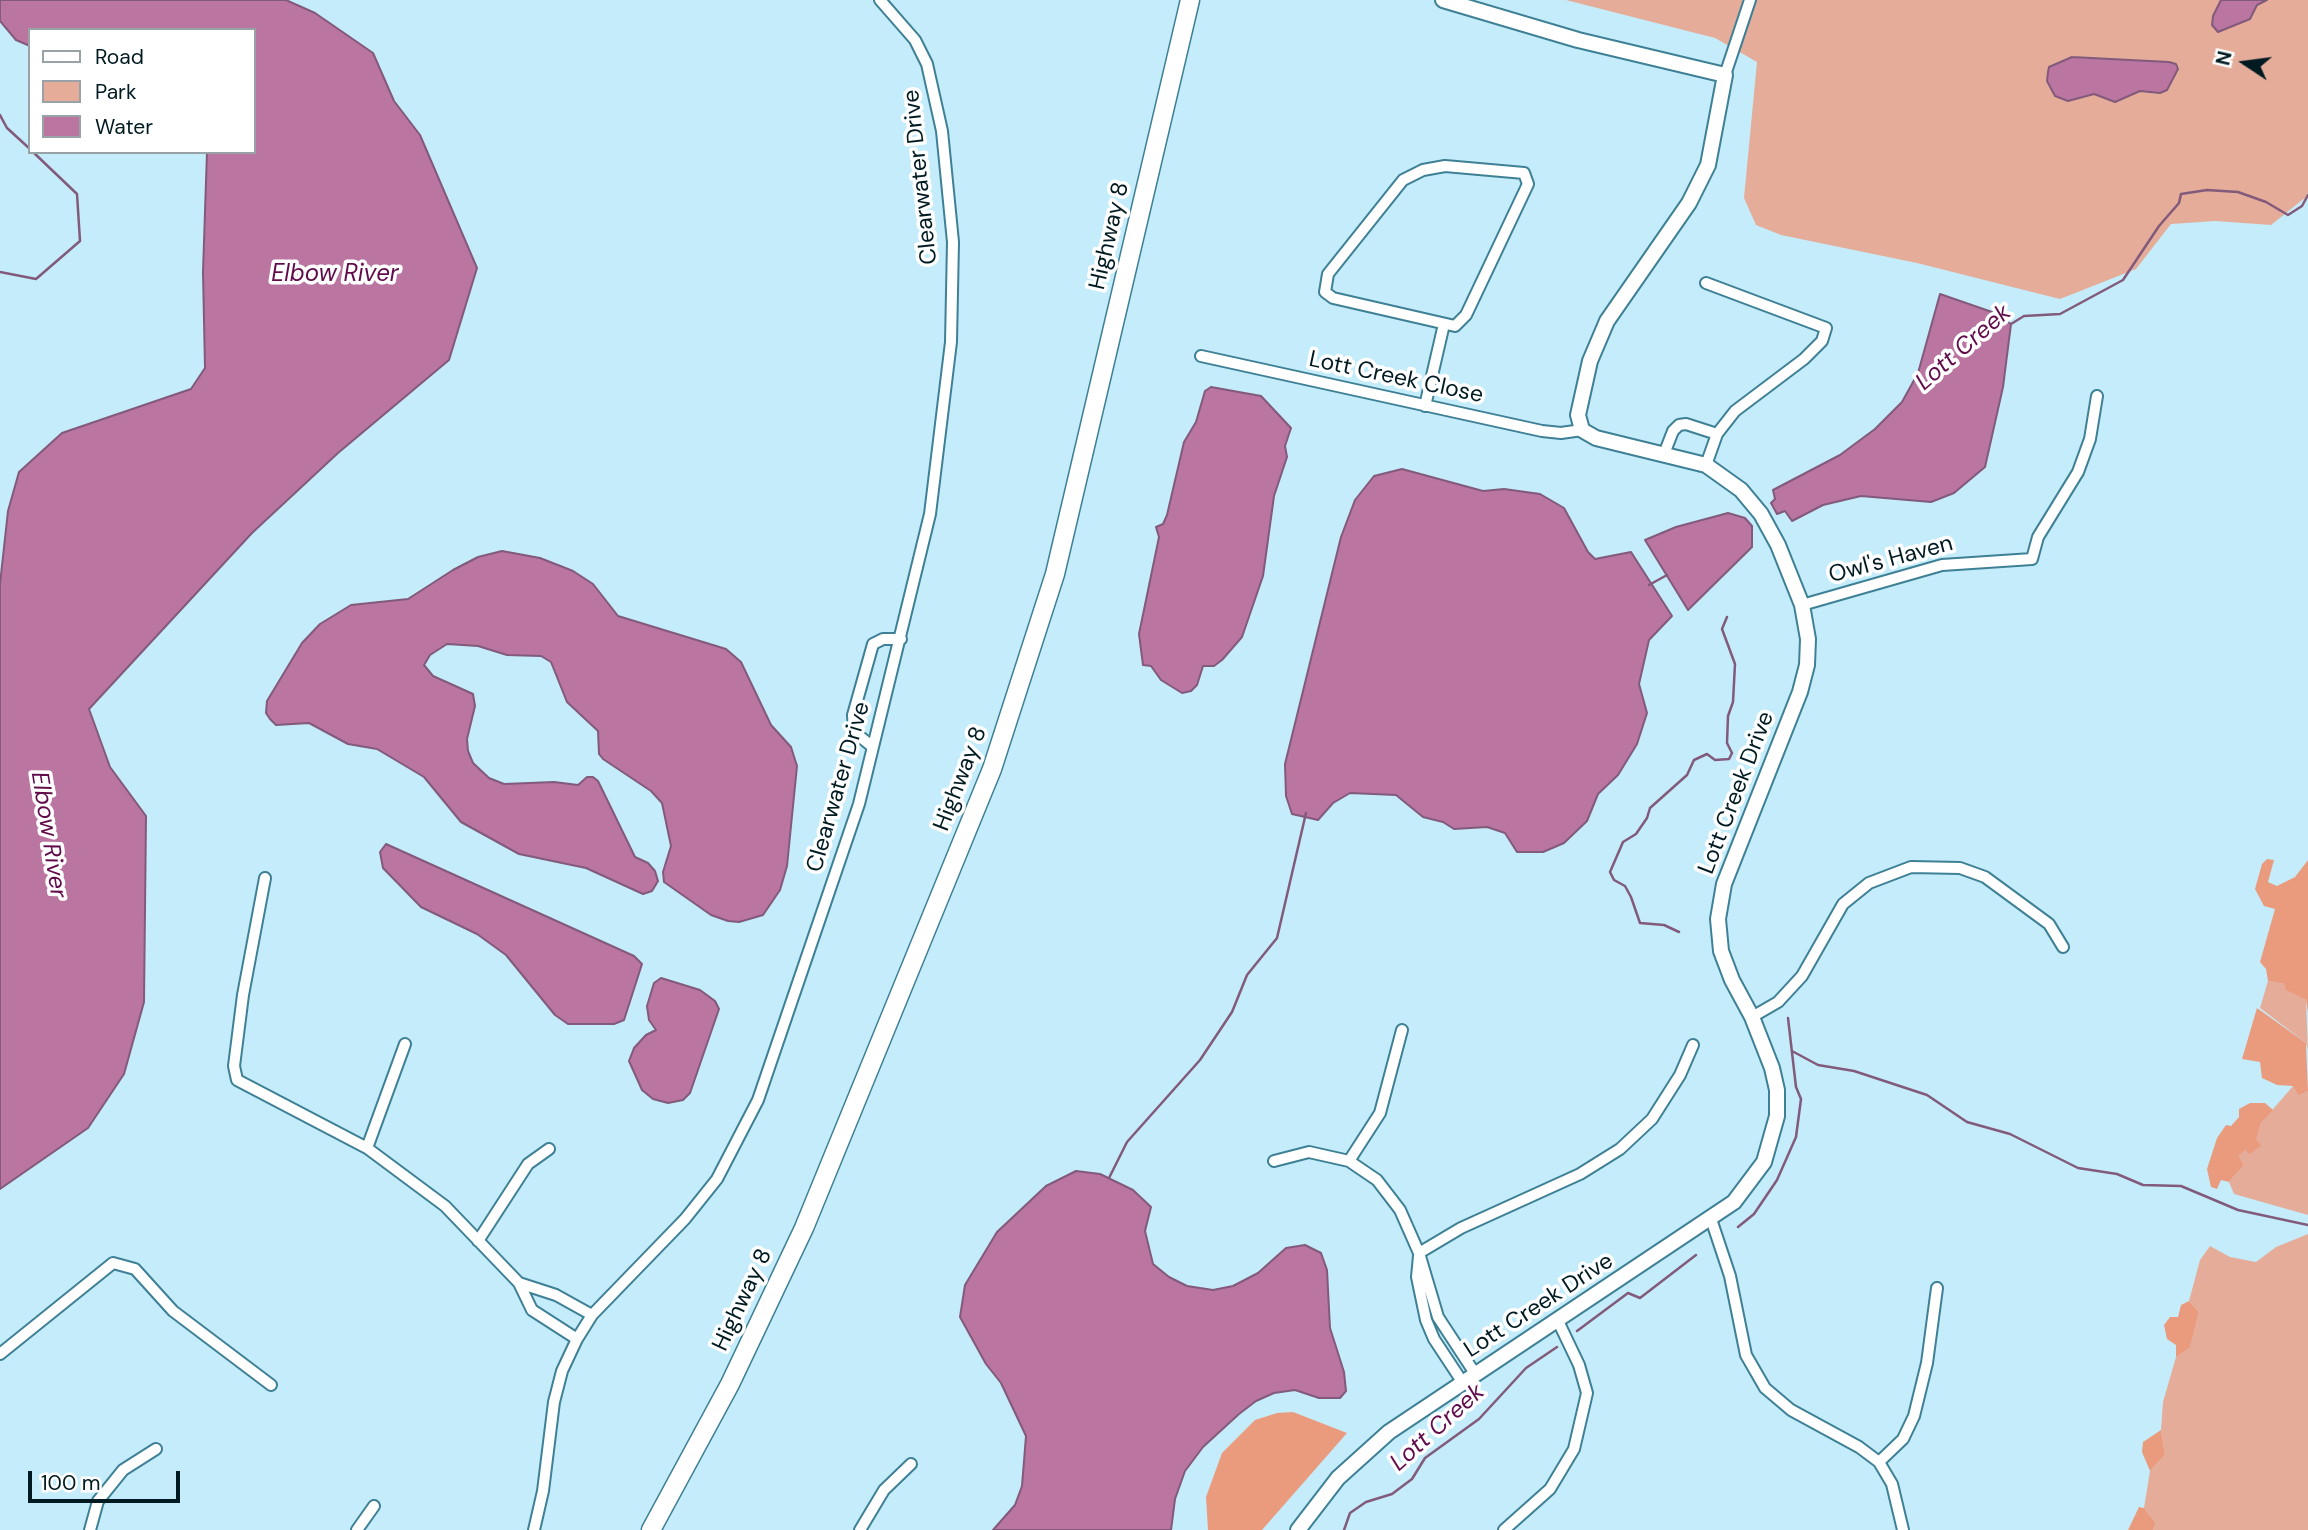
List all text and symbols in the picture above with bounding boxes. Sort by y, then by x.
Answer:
legend [28,28,256,154]
north arrow [2210,28,2280,98]
text: Road [95,43,144,71]
text: N [2210,49,2238,68]
text: Park [95,78,136,106]
street label: Clearwater Drive [898,88,944,266]
text: Water [95,113,153,141]
street label: Highway 8 [1084,180,1136,292]
water label: Elbow River [271,261,399,289]
water label: Lott Creek [1910,299,2018,397]
street label: Lott Creek Close [1306,346,1486,410]
street label: Owl's Haven [1826,530,1956,590]
street label: Clearwater Drive [801,699,877,875]
street label: Lott Creek Drive [1693,708,1781,878]
street label: Highway 8 [929,723,993,835]
water label: Elbow River [24,770,72,900]
street label: Highway 8 [707,1245,779,1355]
street label: Lott Creek Drive [1459,1248,1619,1364]
water label: Lott Creek [1385,1378,1491,1478]
scale bar [32,1456,184,1500]
text: 100 m [41,1469,101,1497]

